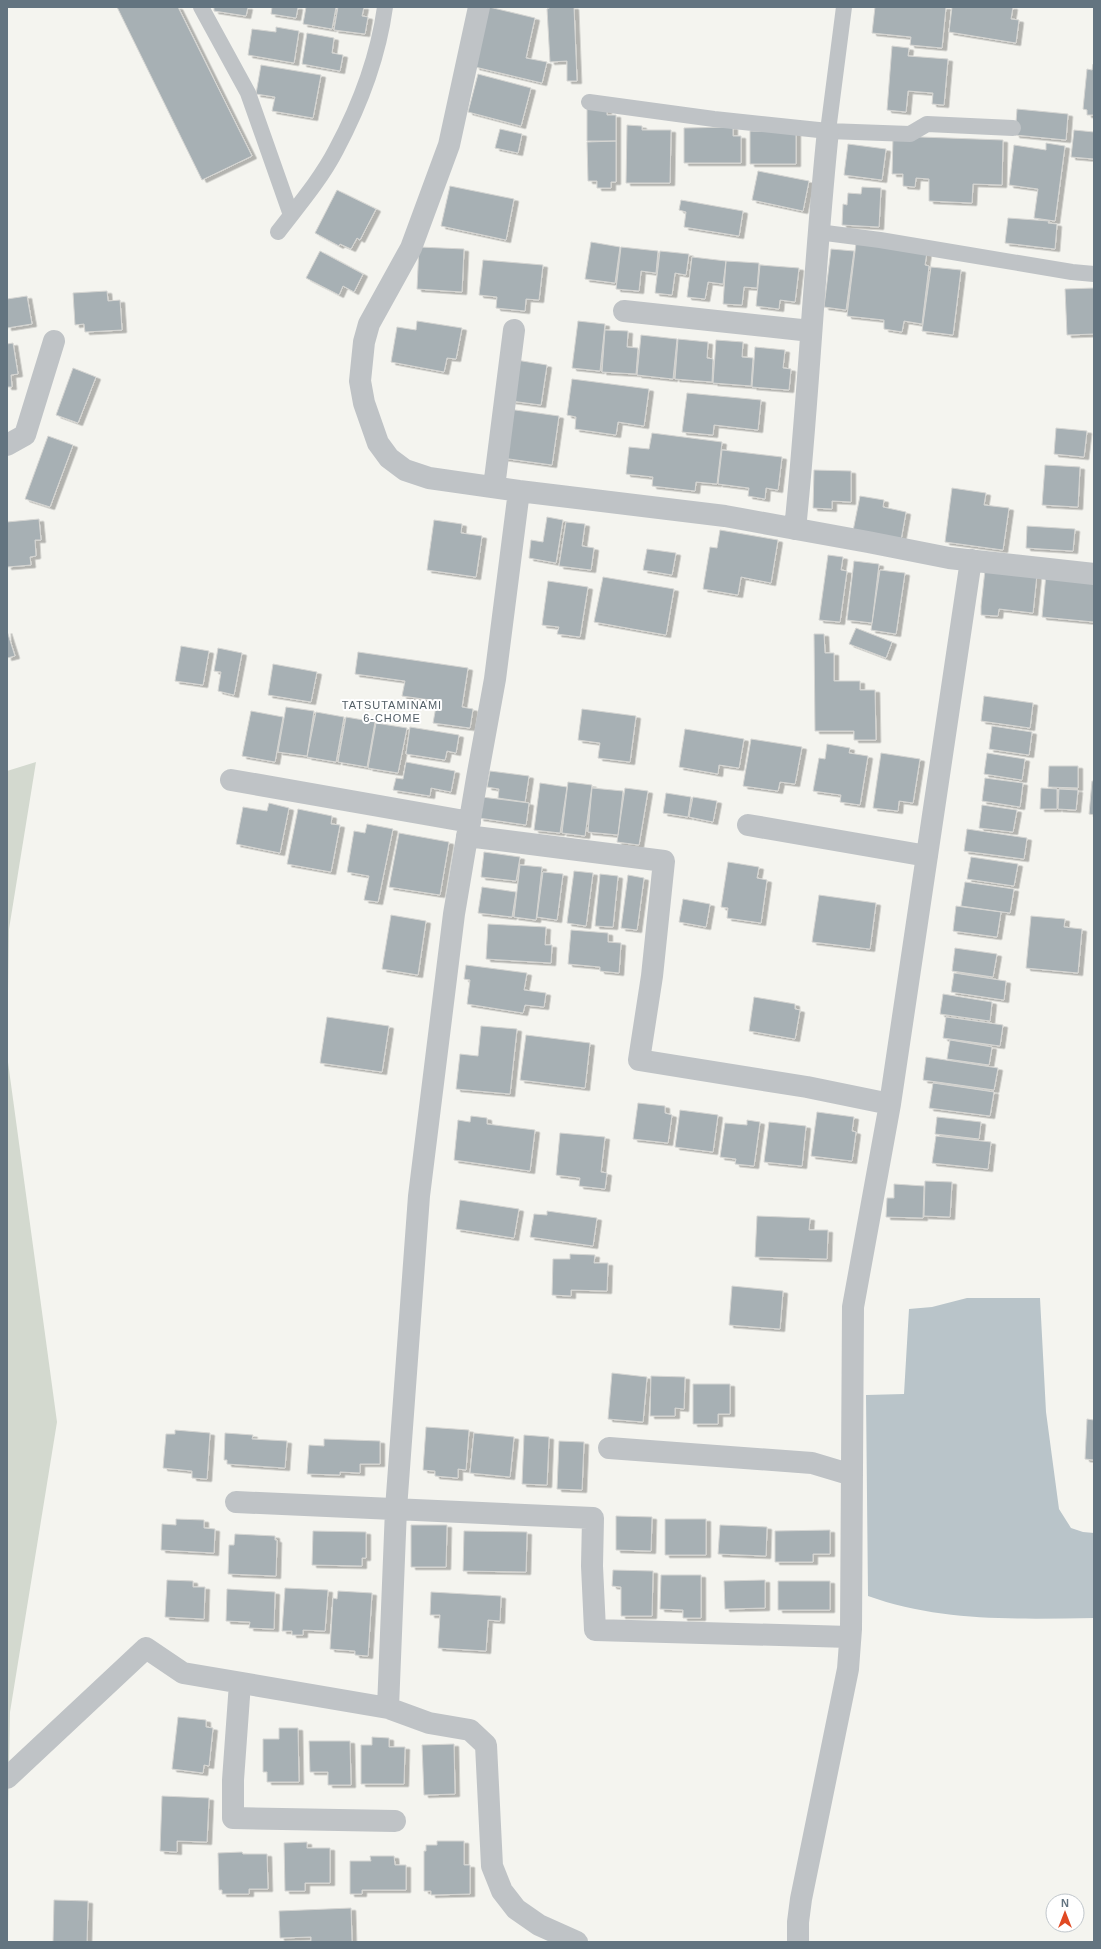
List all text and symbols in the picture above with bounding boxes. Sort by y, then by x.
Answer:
district label: TATSUTAMINAMI 6-CHOME [342,699,442,724]
north arrow [1045,1893,1085,1933]
text: N [1061,1897,1069,1909]

